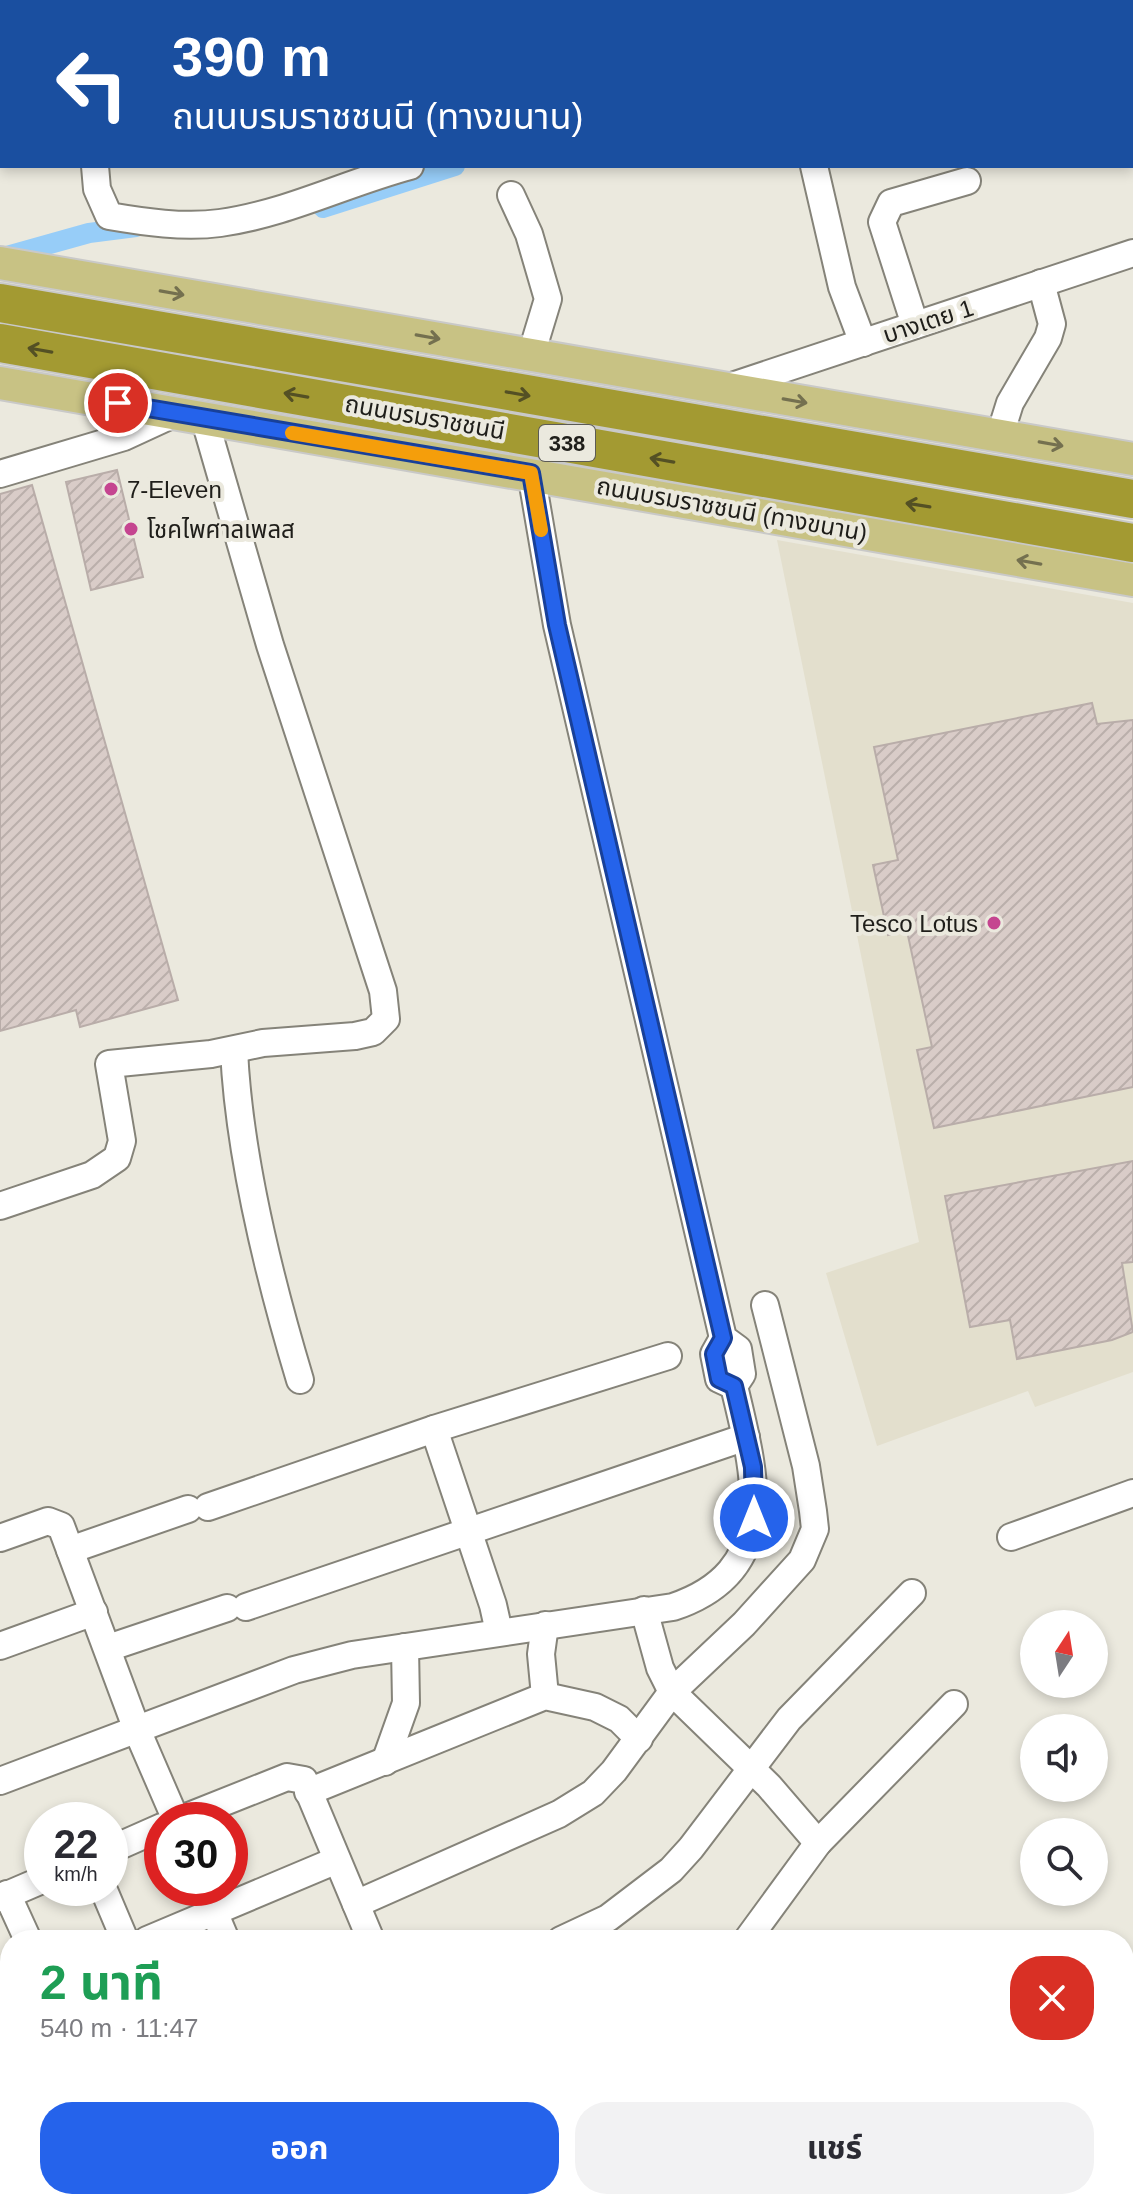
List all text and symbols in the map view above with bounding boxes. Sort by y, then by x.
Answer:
text: 390 m [172,25,331,88]
icon: left [40,32,144,136]
text: ถนนบรมราชชนนี (ทางขนาน) [172,96,583,137]
one-way arrow [159,286,184,301]
street label: บางเตย 1 [879,294,977,348]
one-way arrow [415,331,440,346]
one-way arrow [28,342,53,357]
pin [84,369,152,437]
icon: arrive [96,381,140,425]
one-way arrow [284,387,309,402]
one-way arrow [505,387,530,402]
street label: ถนนบรมราชชนนี [343,390,507,444]
one-way arrow [781,394,807,409]
road number: 338 [539,425,595,461]
one-way arrow [1038,438,1063,453]
one-way arrow [650,451,675,466]
street label: ถนนบรมราชชนนี (ทางขนาน) [595,472,869,546]
place label: 7-Eleven [127,476,222,503]
marker: 7-Eleven [102,480,120,498]
one-way arrow [906,497,931,512]
place label: โชคไพศาลเพลส [147,516,295,543]
marker: โชคไพศาลเพลส [122,520,140,538]
one-way arrow [1016,554,1042,569]
place label: Tesco Lotus [850,910,978,937]
marker: Tesco Lotus [985,914,1003,932]
position arrow [712,1476,796,1560]
north arrow [1020,1610,1108,1698]
map controls [1020,1610,1108,1906]
button: sound [1020,1714,1108,1802]
speed limit sign: 30 [144,1802,248,1906]
button: search [1020,1818,1108,1906]
text: 22 [54,1822,98,1866]
text: km/h [54,1863,98,1885]
text: 2 นาที [40,1956,163,2009]
button: close [1010,1956,1094,2040]
text: 540 m · 11:47 [40,2013,199,2043]
button: ออก [40,2102,559,2194]
button: แชร์ [575,2102,1094,2194]

